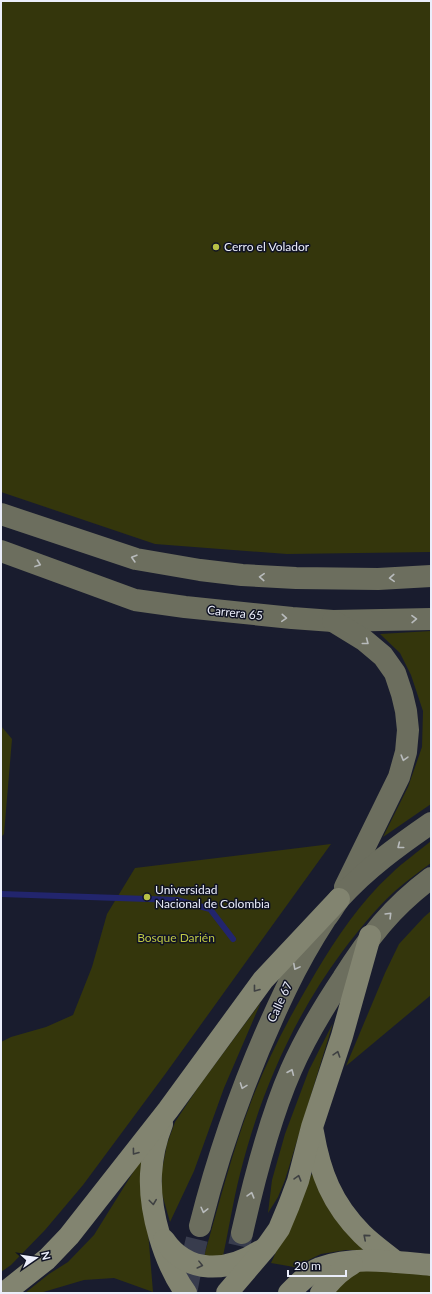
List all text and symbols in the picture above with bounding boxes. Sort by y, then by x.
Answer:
place label: Cerro el Volador [224,239,310,254]
marker: Cerro el Volador [211,242,221,252]
one-way arrow [130,554,137,562]
one-way arrow [34,560,41,568]
one-way arrow [259,572,265,581]
one-way arrow [389,574,395,582]
street label: Carrera 65 [206,602,264,623]
one-way arrow [281,613,287,622]
one-way arrow [411,615,417,624]
one-way arrow [362,637,369,644]
one-way arrow [400,754,409,761]
one-way arrow [397,841,404,848]
place label: Universidad Nacional de Colombia [155,882,270,911]
marker: Universidad Nacional de Colombia [142,892,152,902]
one-way arrow [384,912,392,920]
park label: Bosque Darién [137,930,215,945]
one-way arrow [294,963,301,971]
street label: Calle 67 [264,979,295,1024]
one-way arrow [254,985,261,992]
one-way arrow [332,1050,340,1057]
one-way arrow [286,1068,294,1075]
one-way arrow [240,1082,248,1089]
one-way arrow [133,1147,140,1154]
one-way arrow [293,1175,302,1182]
one-way arrow [246,1192,255,1199]
one-way arrow [148,1199,157,1205]
one-way arrow [200,1206,209,1213]
one-way arrow [363,1234,370,1241]
north arrow [16,1238,56,1278]
text: N [39,1250,54,1261]
scale bar [288,1252,346,1278]
text: 20 m [294,1258,321,1273]
one-way arrow [197,1261,203,1269]

